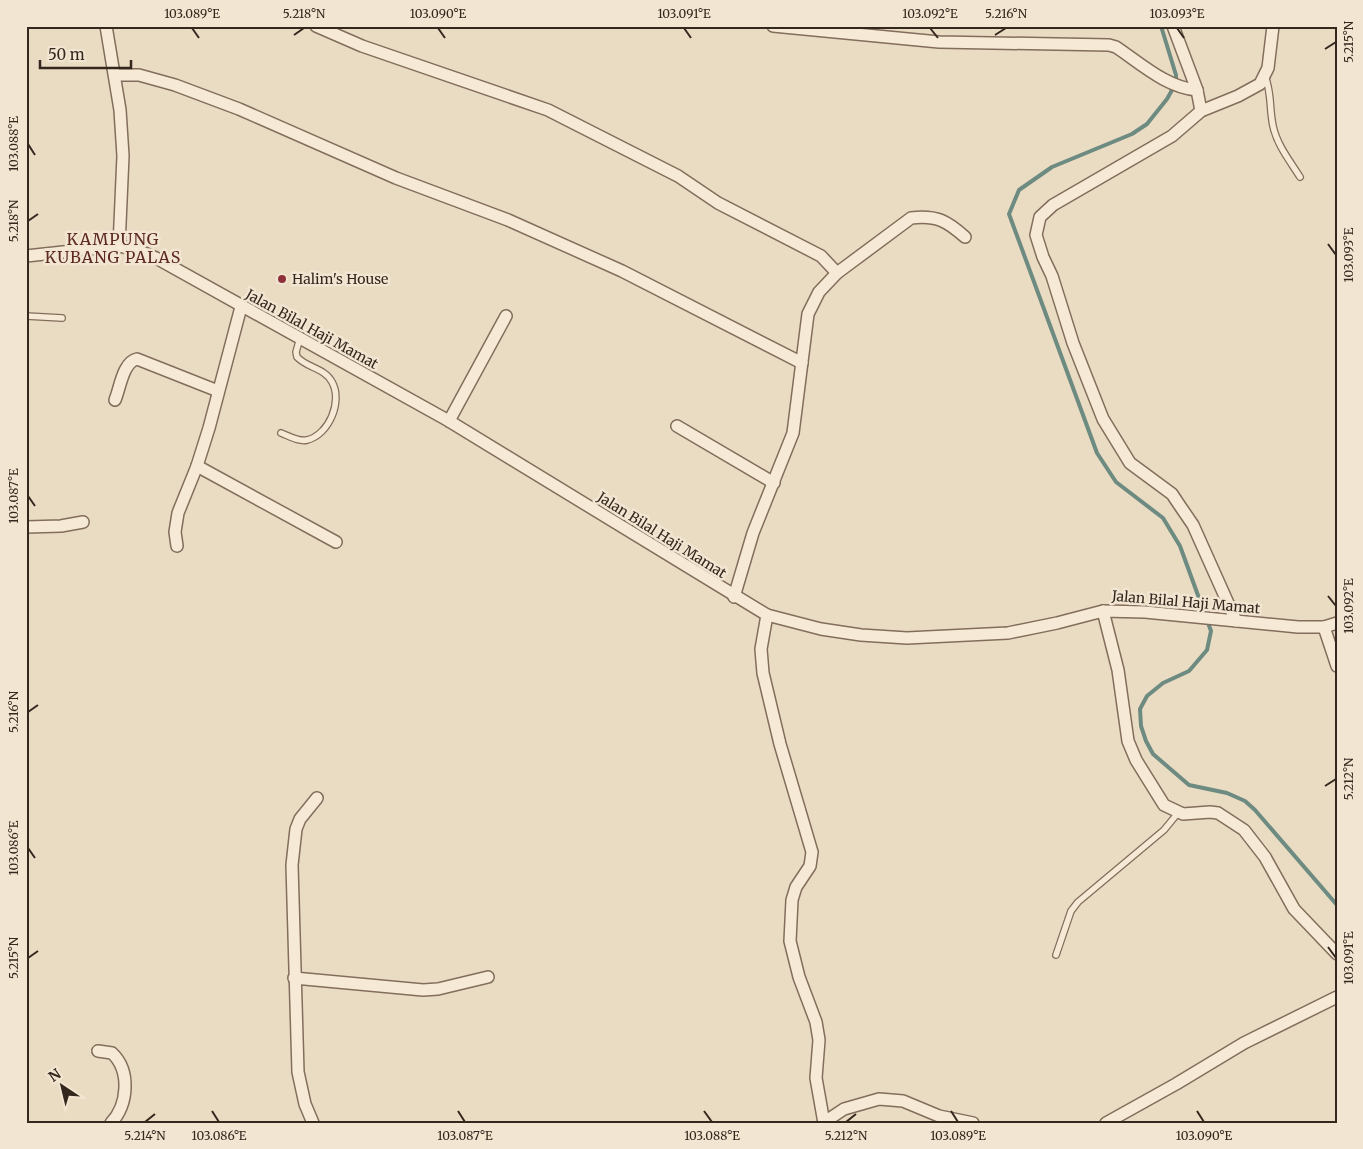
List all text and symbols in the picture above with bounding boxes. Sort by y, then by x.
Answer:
text: 103.089°E [164,6,220,21]
text: 5.218°N [283,6,326,21]
text: 103.090°E [410,6,467,21]
text: 103.091°E [657,6,711,21]
text: 103.092°E [902,6,958,21]
text: 5.216°N [985,6,1028,21]
text: 103.093°E [1150,6,1205,21]
text: 5.215°N [1341,20,1356,63]
scale bar [40,38,131,70]
text: 50 m [48,45,85,64]
text: 103.088°E [6,116,21,172]
text: 5.218°N [6,199,21,242]
text: 103.093°E [1341,227,1356,282]
district label: KAMPUNG KUBANG PALAS [45,229,181,267]
place label: Halim's House [292,270,388,288]
marker: Halim's House [276,273,288,285]
street label: Jalan Bilal Haji Mamat [242,285,382,373]
text: 103.087°E [6,468,21,524]
street label: Jalan Bilal Haji Mamat [593,487,730,582]
text: 103.092°E [1341,578,1356,634]
street label: Jalan Bilal Haji Mamat [1110,586,1261,617]
text: 5.216°N [6,690,21,733]
text: 5.212°N [1341,757,1356,800]
text: 103.086°E [6,820,21,875]
text: 103.091°E [1341,931,1356,985]
text: 5.215°N [6,936,21,979]
north arrow [38,1062,88,1112]
text: N [45,1065,64,1086]
text: 5.214°N [124,1128,166,1143]
text: 103.086°E [192,1128,247,1143]
text: 103.087°E [437,1128,493,1143]
text: 103.088°E [684,1128,740,1143]
text: 5.212°N [825,1128,868,1143]
text: 103.089°E [930,1128,986,1143]
text: 103.090°E [1176,1128,1233,1143]

